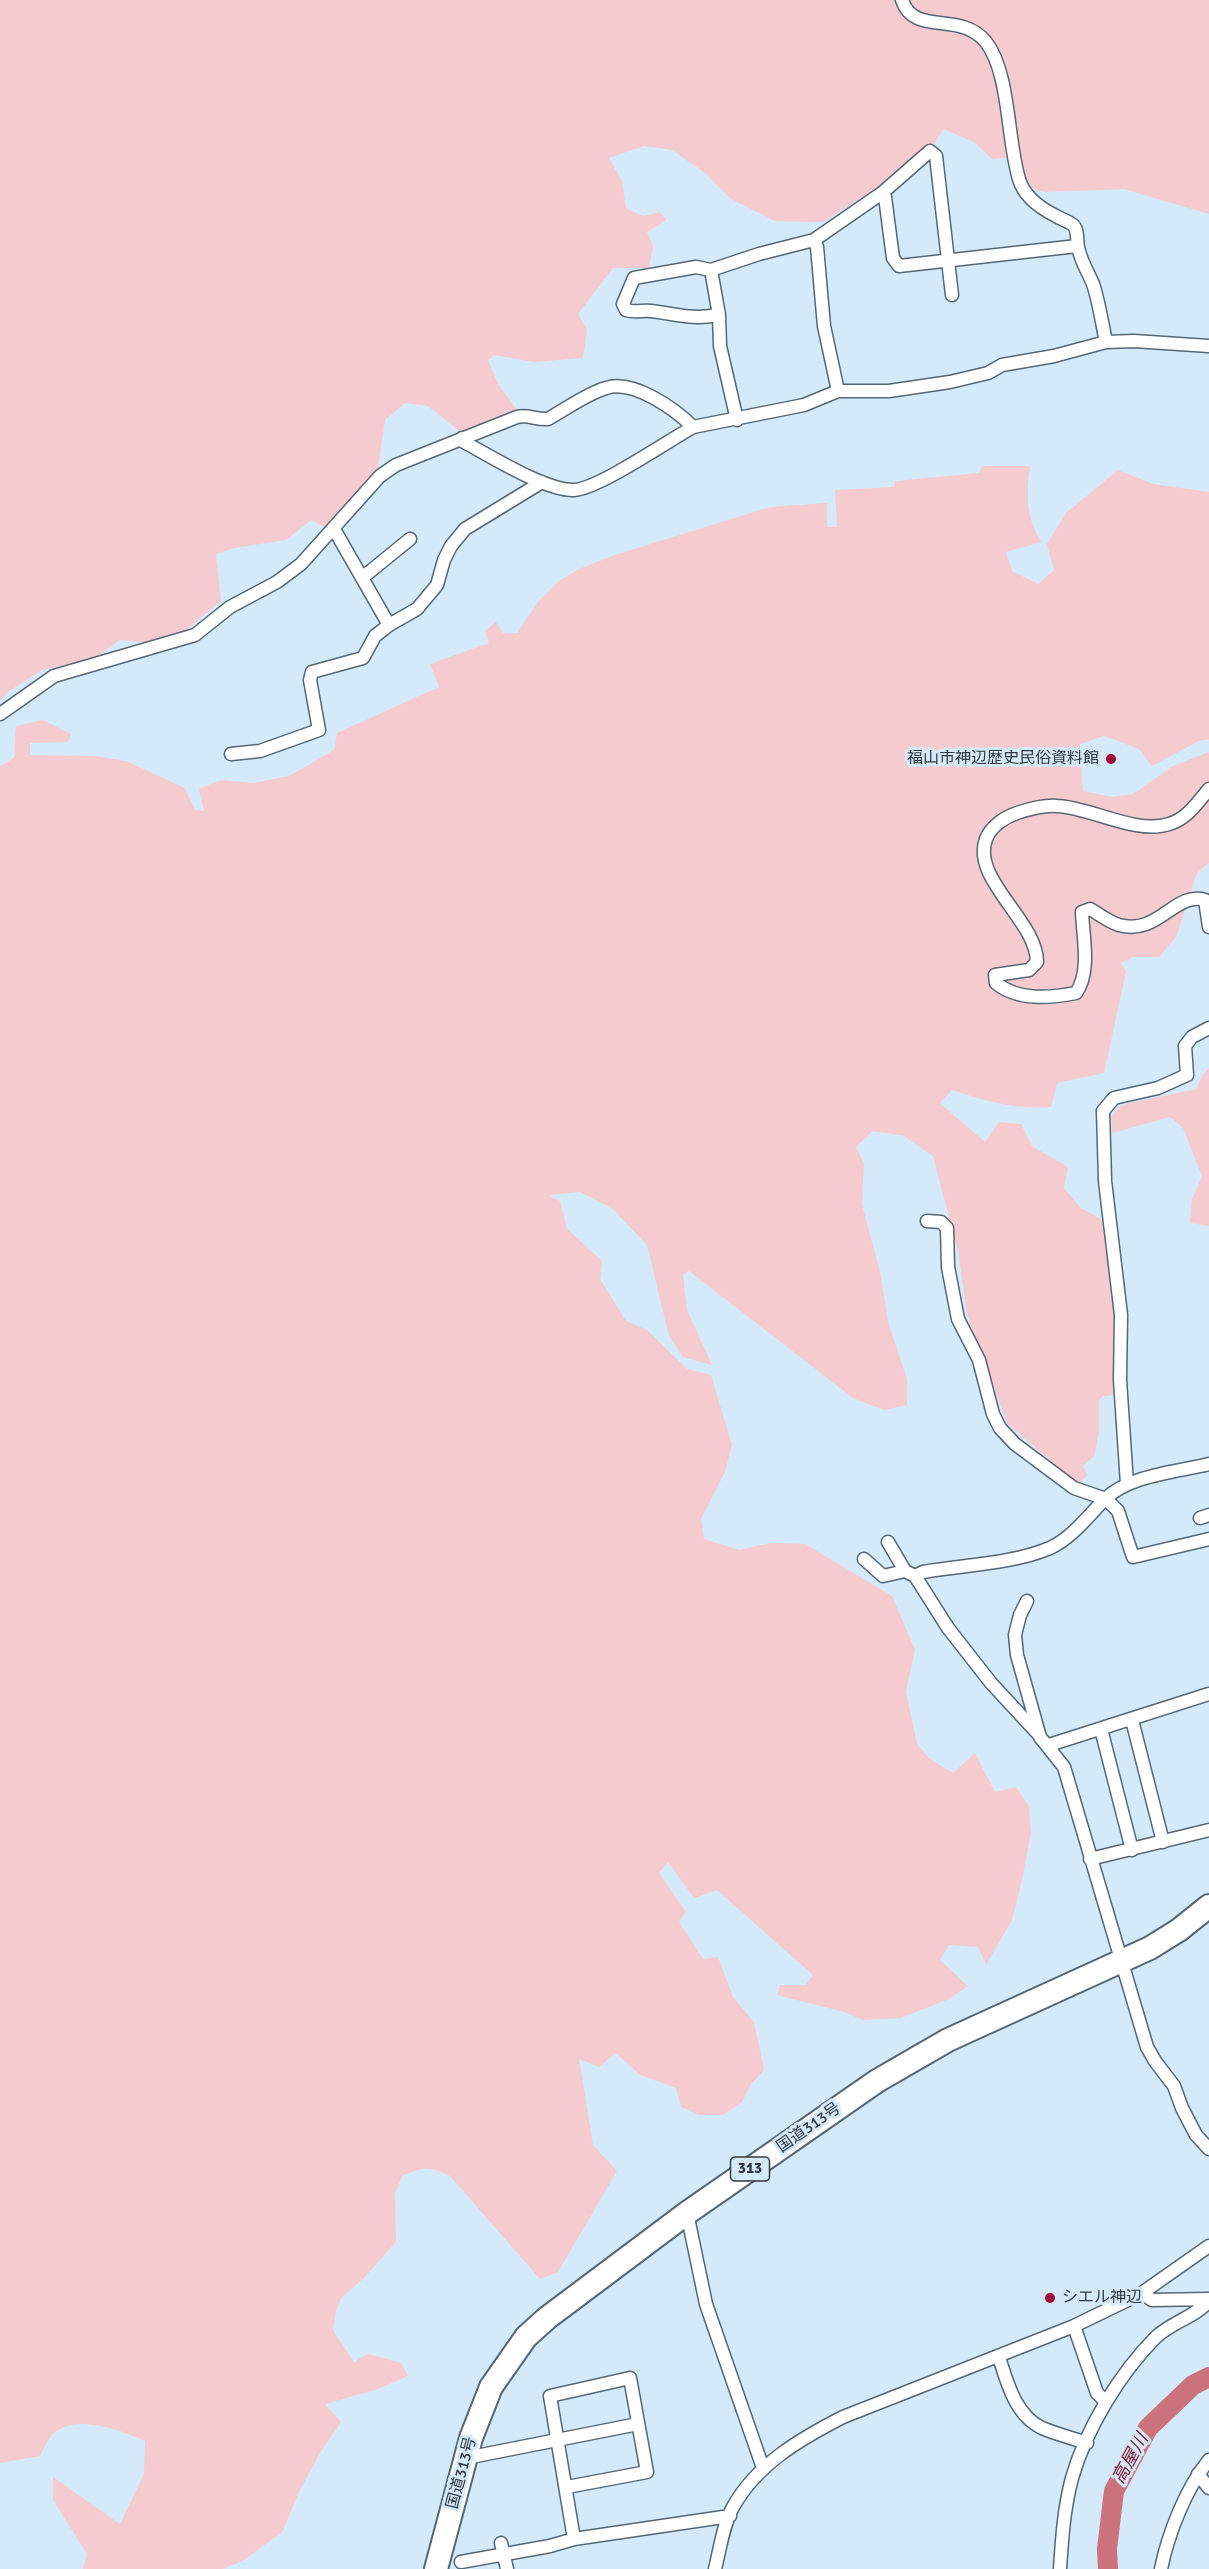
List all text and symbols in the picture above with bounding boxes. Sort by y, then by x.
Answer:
place label: 福山市神辺歴史民俗資料館 [907,749,1099,769]
marker: 福山市神辺歴史民俗資料館 [1104,752,1118,766]
street label: 国道313号 [773,2099,845,2157]
road number: 313 [730,2157,770,2181]
place label: シエル神辺 [1062,2288,1142,2308]
marker: シエル神辺 [1043,2291,1057,2305]
water label: 高屋川 [1108,2430,1154,2488]
street label: 国道313号 [443,2435,481,2511]

